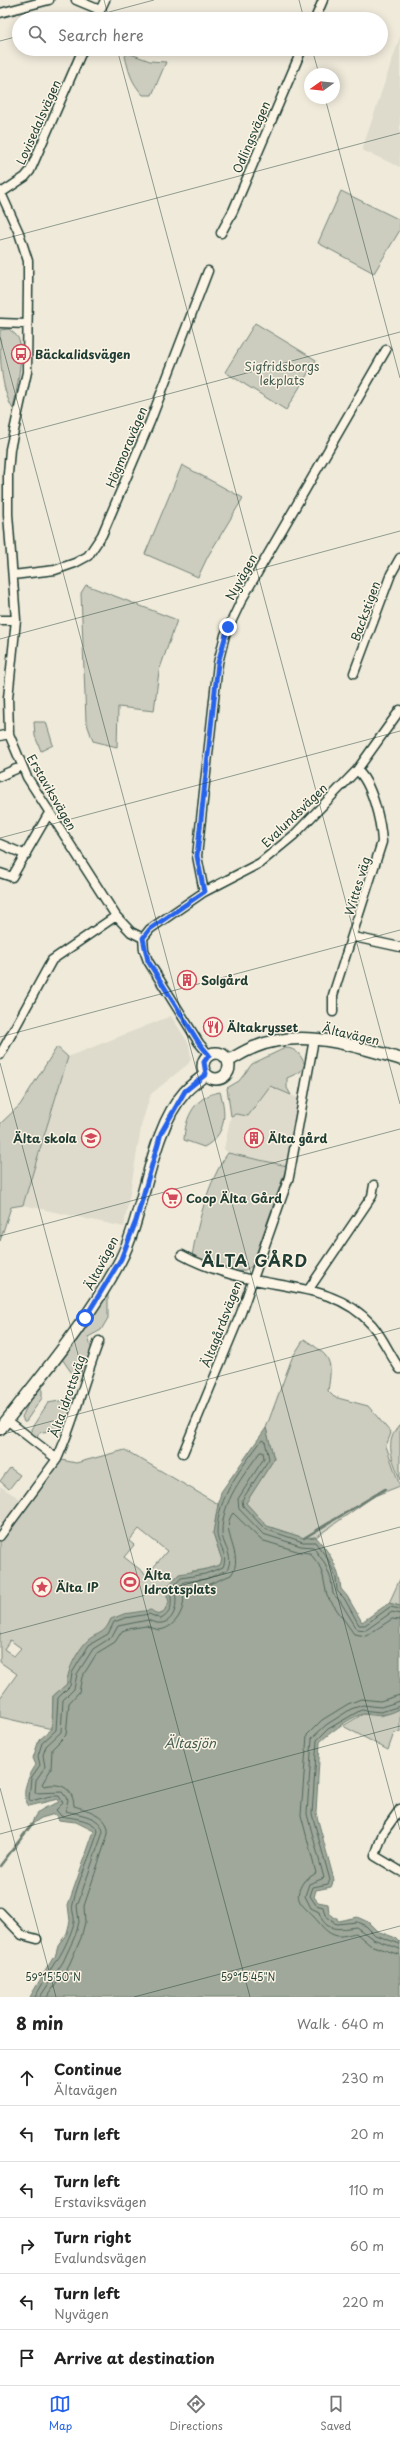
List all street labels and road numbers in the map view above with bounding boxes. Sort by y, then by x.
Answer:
street label: Lovisedalsvägen [11,77,65,167]
street label: Odlingsvägen [228,98,274,176]
street label: Högmoravägen [101,404,151,490]
street label: Nyvägen [221,551,261,603]
street label: Backstigen [346,579,384,643]
street label: Erstaviksvägen [23,750,81,834]
street label: Evalundsvägen [257,779,331,851]
street label: Wittes väg [340,854,374,918]
street label: Ältavägen [321,1019,381,1049]
street label: Ältavägen [80,1233,122,1293]
street label: Ältagårdsvägen [196,1278,246,1370]
street label: Älta idrottsväg [45,1352,89,1439]

